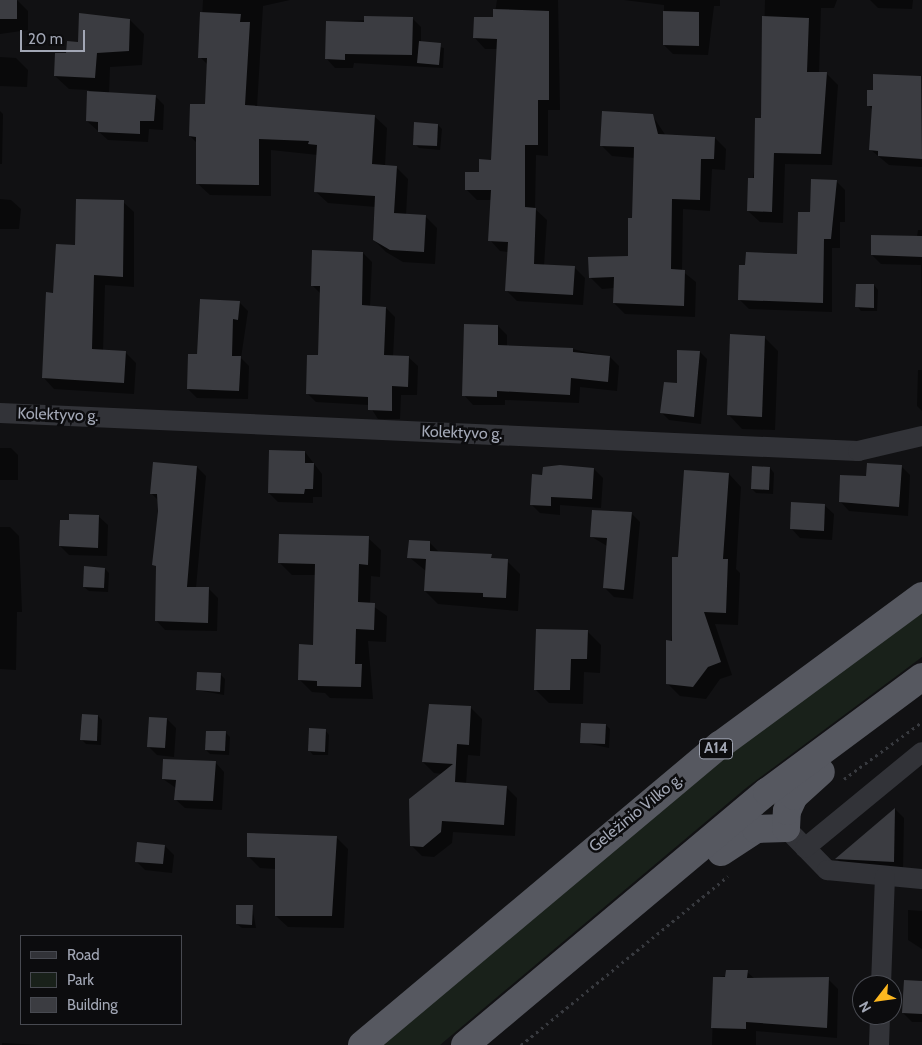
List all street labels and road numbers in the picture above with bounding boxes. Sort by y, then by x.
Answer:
street label: Kolektyvo g. [17,404,99,426]
street label: Kolektyvo g. [421,422,503,444]
road number: A14 [698,736,734,762]
street label: Geležinio Vilko g. [585,769,687,857]

